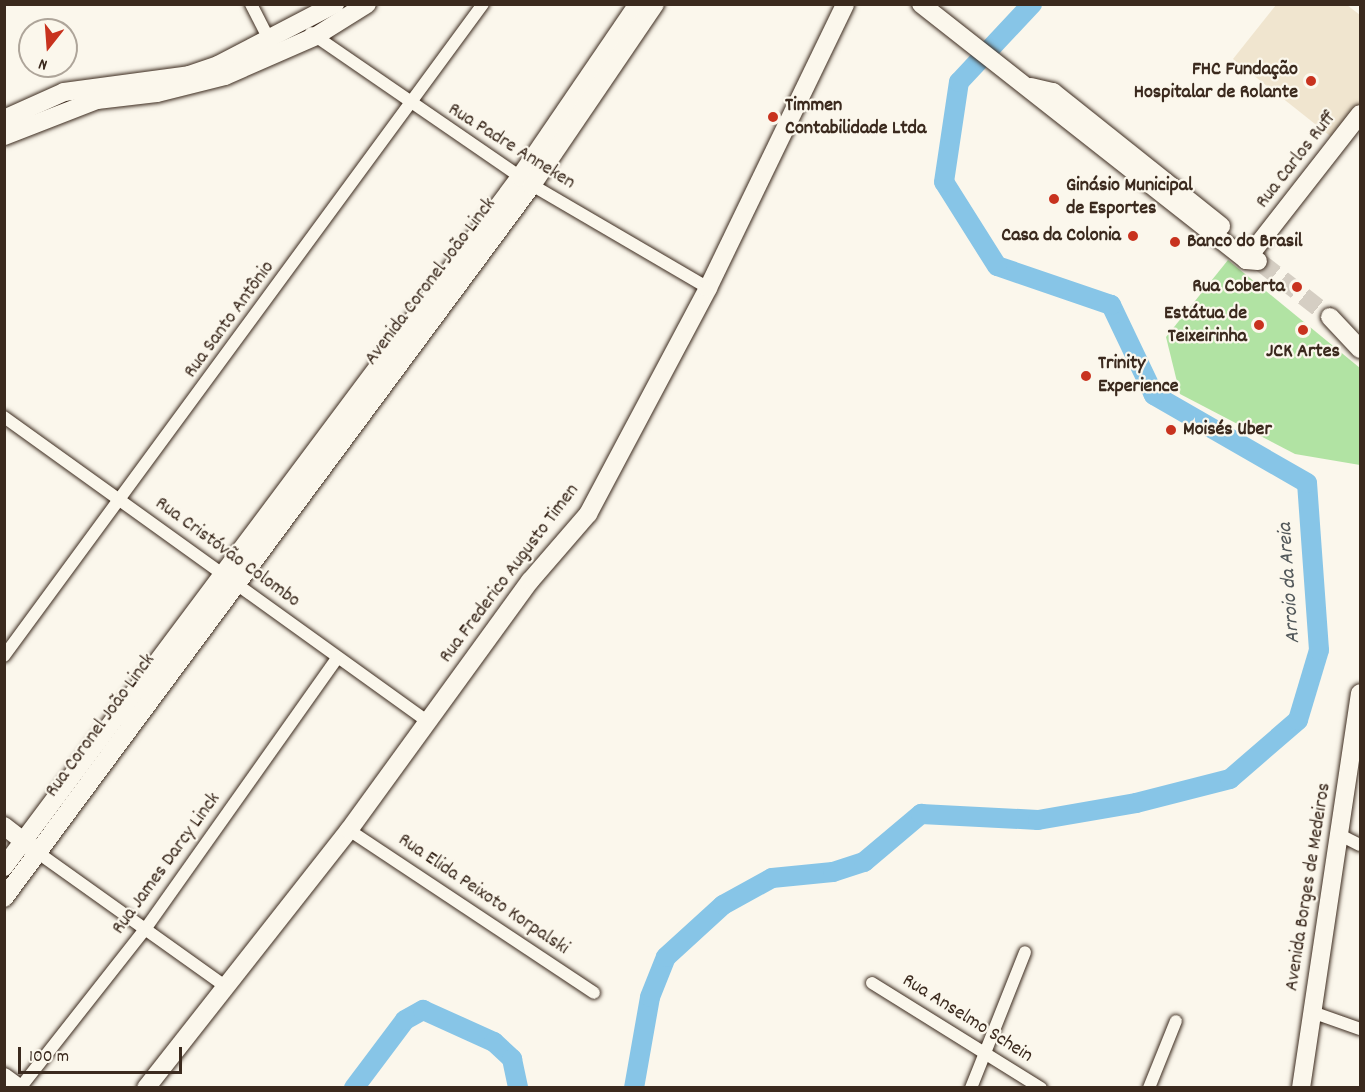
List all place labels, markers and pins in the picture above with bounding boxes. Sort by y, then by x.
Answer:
place label: FHC Fundação Hospitalar de Rolante [1134,58,1298,105]
marker: FHC Fundação Hospitalar de Rolante [1302,72,1320,90]
place label: Timmen Contabilidade Ltda [785,94,926,141]
marker: Timmen Contabilidade Ltda [766,110,780,124]
place label: Ginásio Municipal de Esportes [1066,175,1193,222]
marker: Ginásio Municipal de Esportes [1047,192,1061,206]
place label: Casa da Colonia [1001,224,1121,248]
marker: Casa da Colonia [1126,229,1140,243]
place label: Banco do Brasil [1187,230,1303,254]
marker: Banco do Brasil [1168,235,1182,249]
place label: Rua Coberta [1192,275,1285,299]
marker: Rua Coberta [1290,280,1304,294]
place label: Estátua de Teixeirinha [1164,302,1247,349]
marker: Estátua de Teixeirinha [1252,318,1266,332]
marker: JCK Artes [1296,323,1310,337]
place label: JCK Artes [1266,340,1340,364]
place label: Trinity Experience [1098,352,1178,399]
marker: Trinity Experience [1079,369,1093,383]
place label: Moisés Uber [1183,418,1272,442]
marker: Moisés Uber [1164,423,1178,437]

